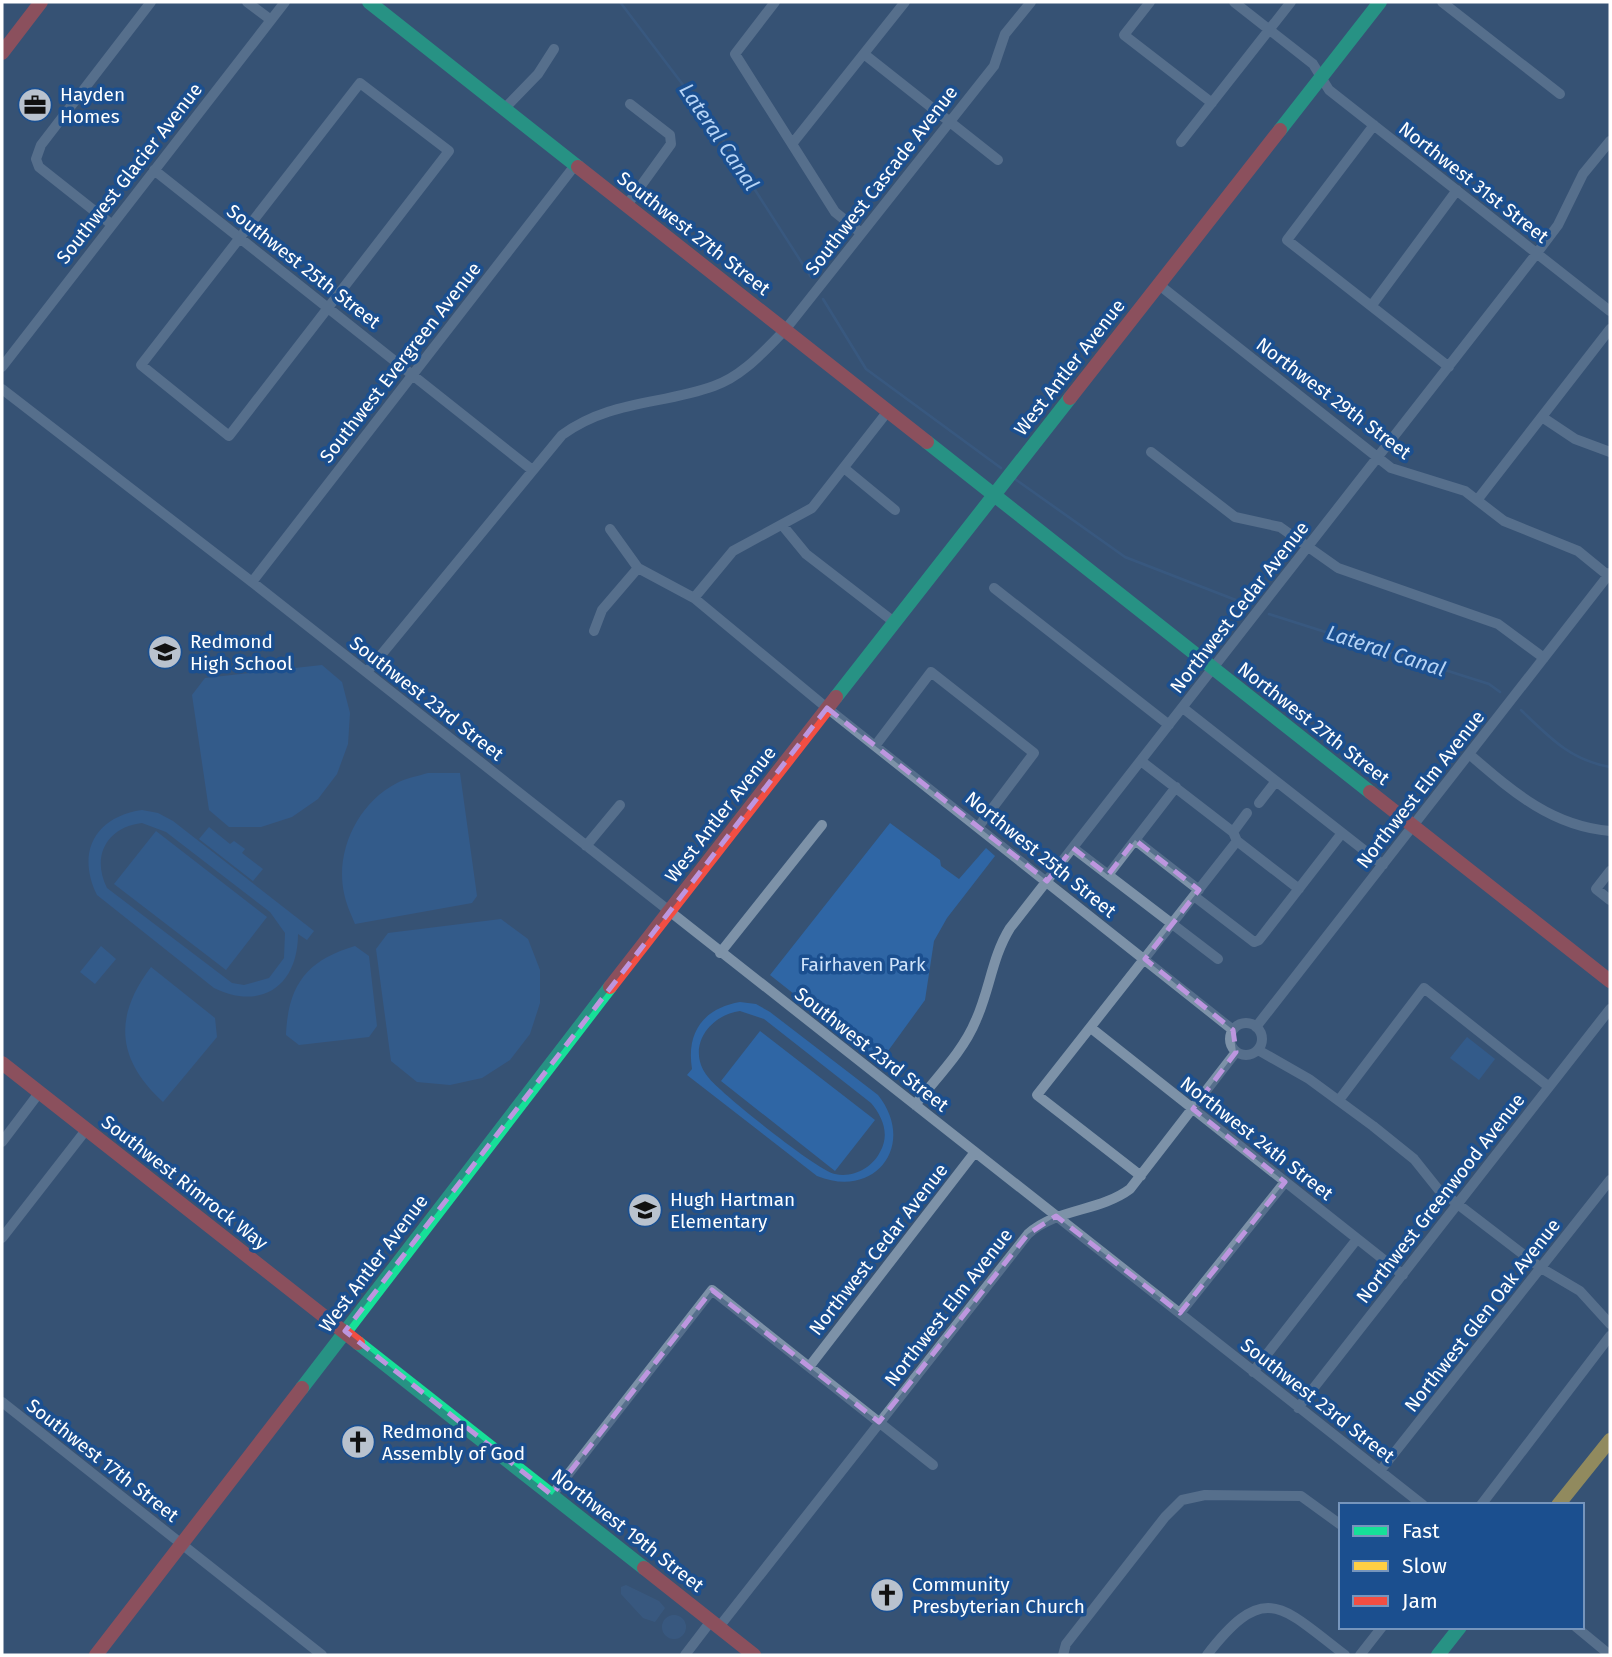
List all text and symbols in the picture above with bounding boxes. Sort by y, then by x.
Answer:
street label: Southwest Glacier Avenue [52,78,207,268]
water label: Lateral Canal [674,78,764,196]
street label: Southwest Cascade Avenue [800,81,962,279]
place label: Hayden Homes [60,83,125,128]
office icon: Hayden Homes [16,86,54,124]
street label: Northwest 31st Street [1394,117,1553,248]
street label: Southwest 27th Street [613,167,775,300]
street label: Southwest 25th Street [222,199,385,334]
street label: Southwest Evergreen Avenue [315,257,486,467]
street label: West Antler Avenue [1009,295,1130,440]
street label: Northwest 29th Street [1252,333,1416,464]
street label: Northwest Cedar Avenue [1165,517,1314,698]
water label: Lateral Canal [1323,620,1449,682]
place label: Redmond High School [190,630,293,675]
street label: Southwest 23rd Street [345,631,508,766]
school or university icon: Redmond High School [146,633,184,671]
street label: Northwest 27th Street [1233,657,1394,790]
street label: Northwest Elm Avenue [1352,706,1489,873]
street label: West Antler Avenue [660,742,781,887]
street label: Northwest 25th Street [961,786,1121,922]
park label: Fairhaven Park [800,953,926,976]
street label: Southwest 23rd Street [790,982,953,1117]
street label: Northwest 24th Street [1176,1072,1338,1205]
street label: Northwest Greenwood Avenue [1351,1089,1530,1308]
street label: Southwest Rimrock Way [97,1110,273,1255]
street label: Northwest Cedar Avenue [804,1159,953,1340]
place label: Hugh Hartman Elementary [670,1188,795,1233]
street label: West Antler Avenue [314,1190,433,1337]
school or university icon: Hugh Hartman Elementary [626,1191,664,1229]
street label: Northwest Glen Oak Avenue [1400,1214,1565,1417]
street label: Northwest Elm Avenue [880,1224,1017,1391]
street label: Southwest 23rd Street [1236,1333,1399,1468]
street label: Southwest 17th Street [22,1394,183,1527]
place label: Redmond Assembly of God [382,1420,525,1465]
church icon: Redmond Assembly of God [339,1423,377,1461]
street label: Northwest 19th Street [547,1464,709,1597]
legend [1339,1503,1584,1629]
text: Fast [1402,1518,1440,1544]
text: Slow [1402,1553,1447,1579]
place label: Community Presbyterian Church [912,1573,1085,1618]
church icon: Community Presbyterian Church [868,1576,906,1614]
text: Jam [1402,1588,1438,1614]

